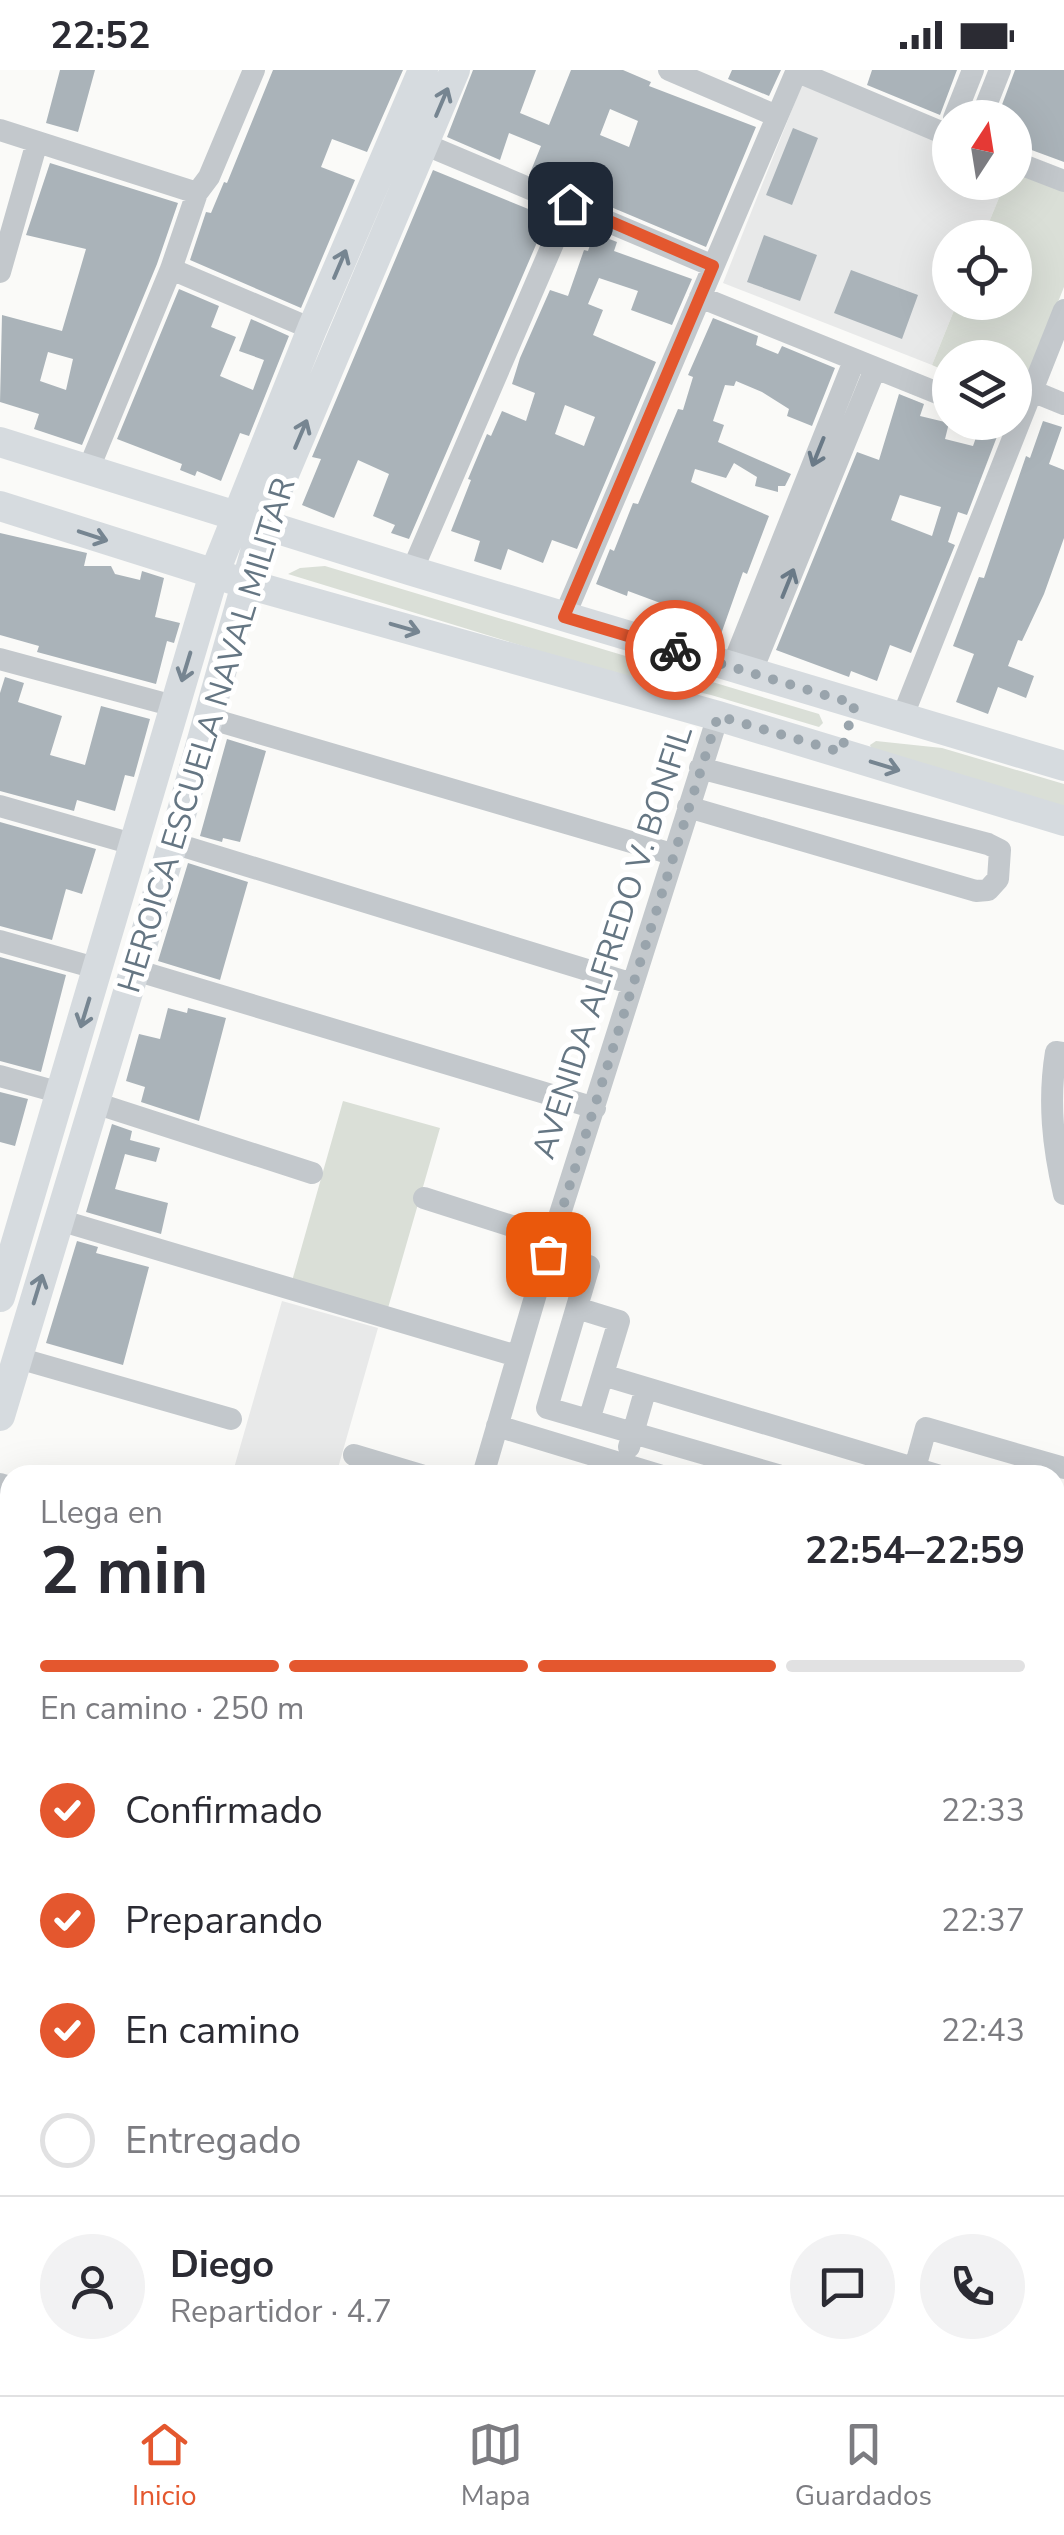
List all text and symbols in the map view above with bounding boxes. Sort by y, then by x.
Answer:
text: 22:52 [50,10,151,61]
one-way arrow [434,87,452,118]
north arrow [932,100,1032,200]
map controls [932,100,1032,440]
pin [528,162,613,247]
icon: home [543,177,598,232]
button: locate [932,220,1032,320]
one-way arrow [332,249,350,279]
button: layers [932,340,1032,440]
one-way arrow [293,419,311,450]
one-way arrow [808,436,826,466]
street label: HEROICA ESCUELA NAVAL MILITAR [107,472,305,998]
one-way arrow [77,528,108,546]
one-way arrow [780,568,798,599]
courier [625,600,725,700]
one-way arrow [388,620,420,638]
icon: bike [648,623,703,678]
one-way arrow [176,651,194,683]
street label: AVENIDA ALFREDO V. BONFIL [522,720,703,1164]
one-way arrow [869,758,900,776]
one-way arrow [75,997,93,1028]
pin [506,1212,591,1297]
icon: bag [521,1227,576,1282]
one-way arrow [30,1274,48,1305]
text: Llega en [40,1491,163,1534]
text: 22:54–22:59 [805,1525,1025,1576]
text: 2 min [40,1527,208,1616]
text: En camino · 250 m [40,1687,304,1730]
icon: check [40,1783,95,1838]
text: Confirmado [125,1785,323,1836]
text: 22:33 [941,1789,1025,1832]
icon: check [40,1893,95,1948]
text: Preparando [125,1895,323,1946]
text: 22:37 [941,1899,1025,1942]
icon: check [40,2003,95,2058]
text: En camino [125,2005,300,2056]
text: 22:43 [941,2009,1025,2052]
text: Entregado [125,2115,301,2166]
button: person [40,2234,145,2339]
button: chat [790,2234,895,2339]
button: phone [920,2234,1025,2339]
text: Diego [170,2239,274,2290]
text: Repartidor · 4.7 [170,2290,392,2333]
tab: Inicio [132,2417,197,2515]
tab: Mapa [461,2417,531,2515]
tab: Guardados [795,2417,932,2515]

